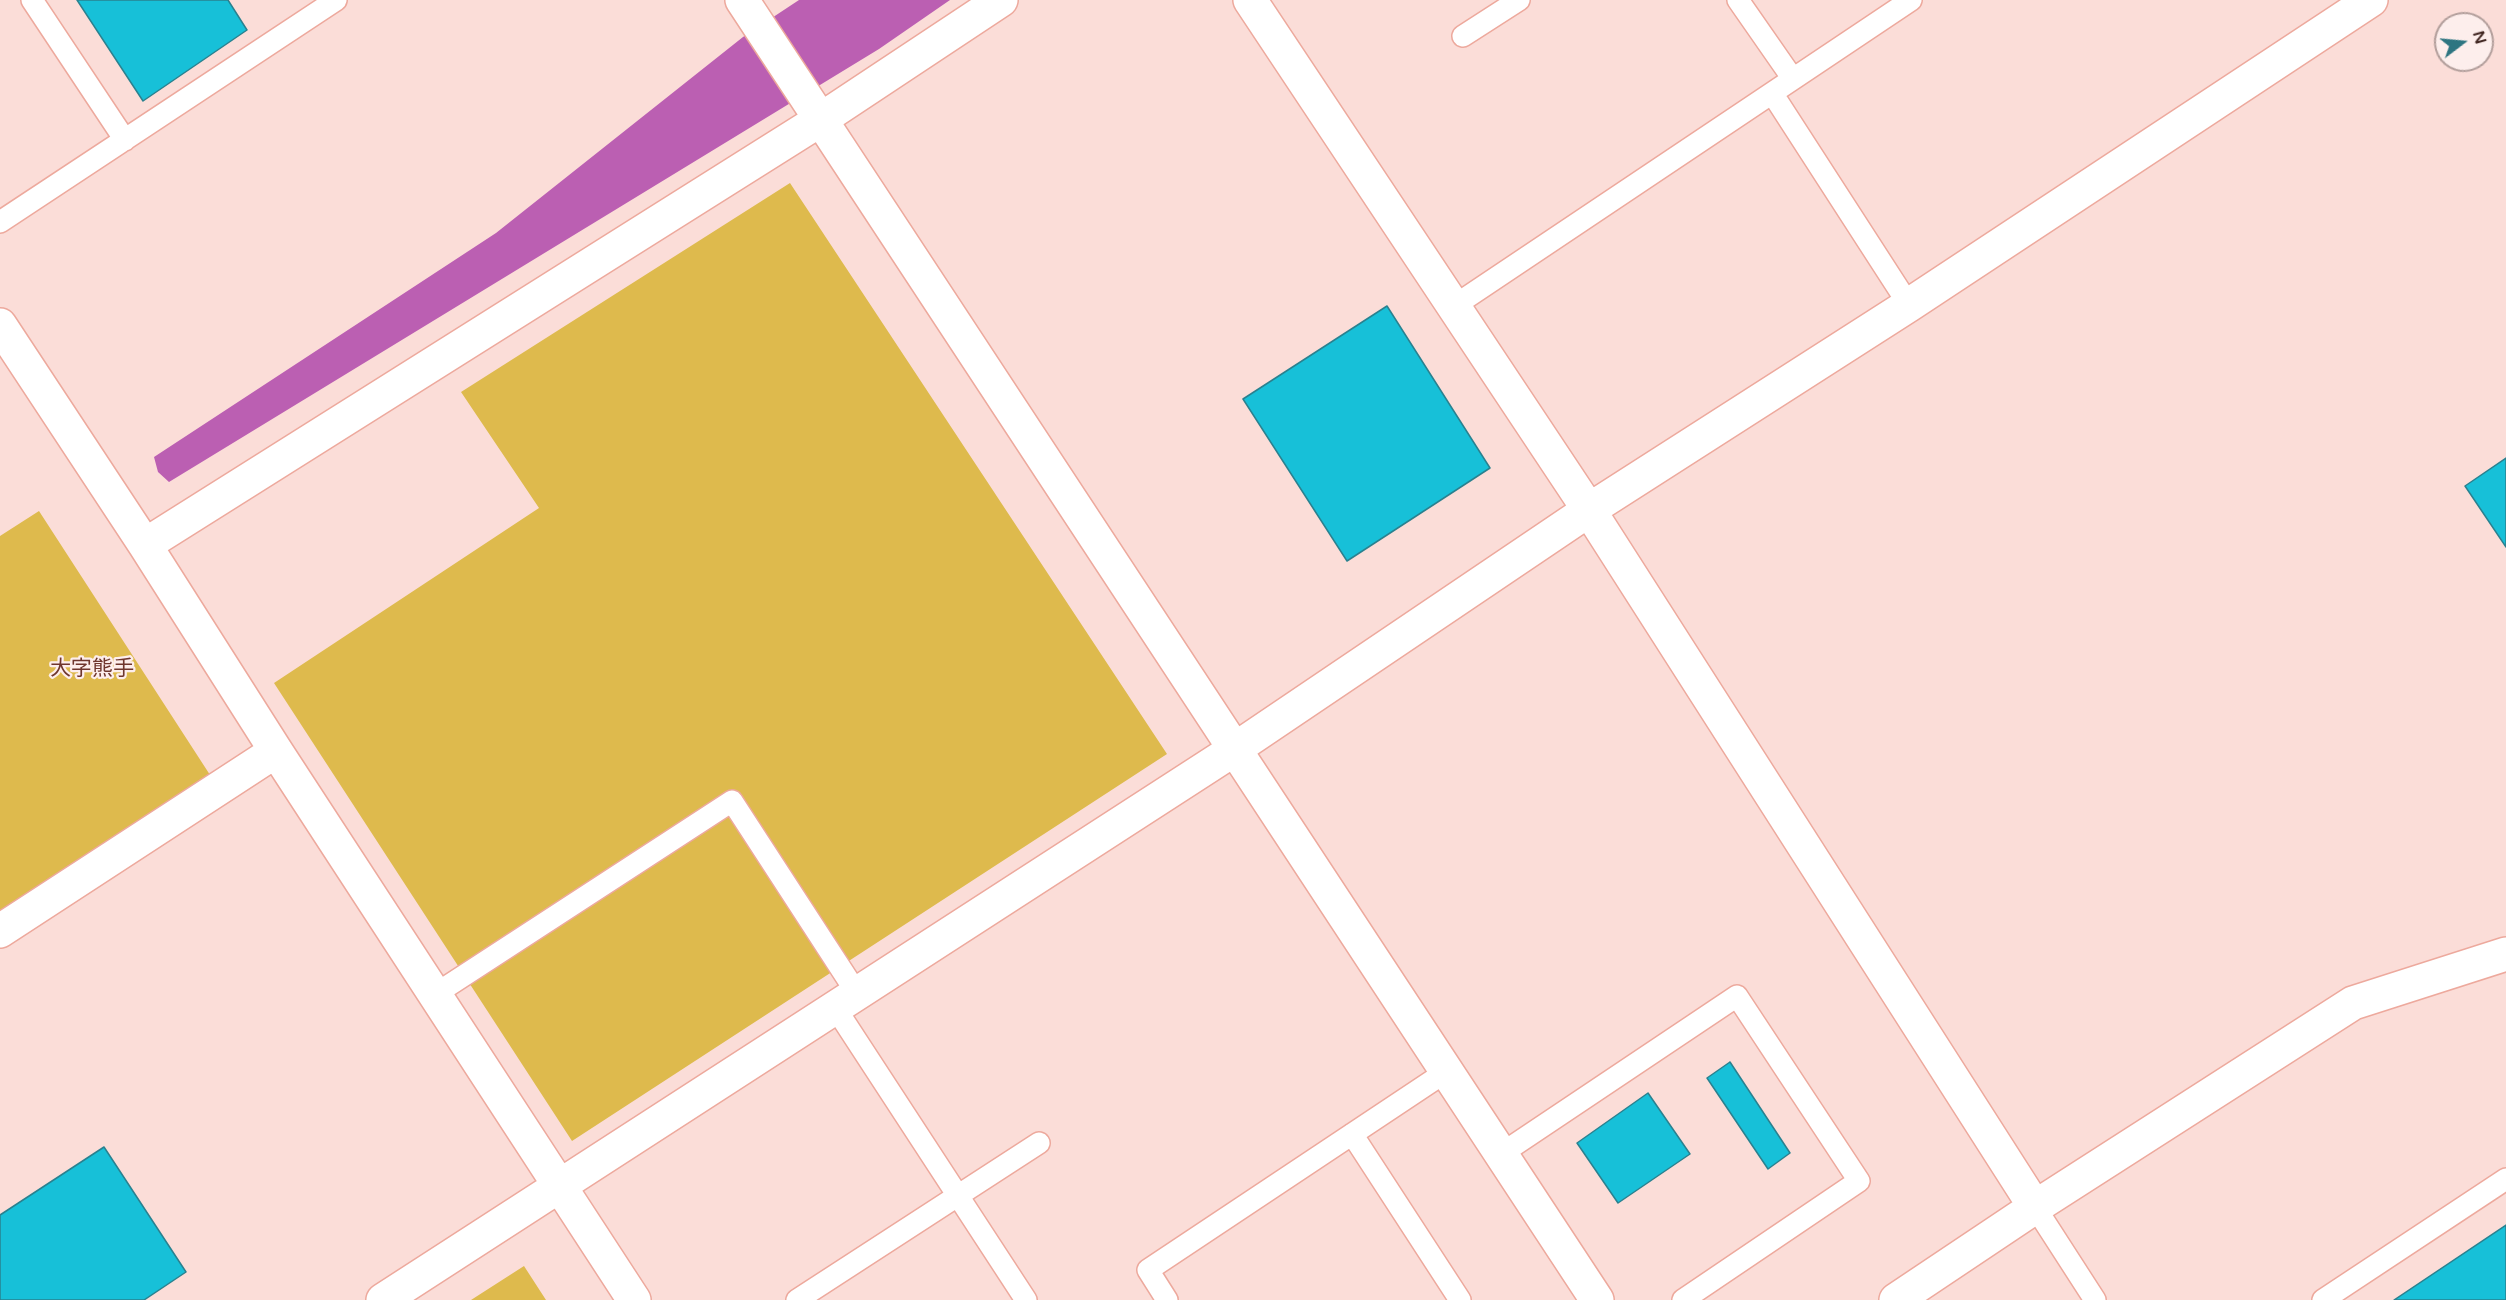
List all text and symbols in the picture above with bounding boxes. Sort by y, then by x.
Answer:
north arrow [2434,12,2494,72]
text: N [2468,29,2491,47]
district label: 大字熊手 [50,656,134,682]

